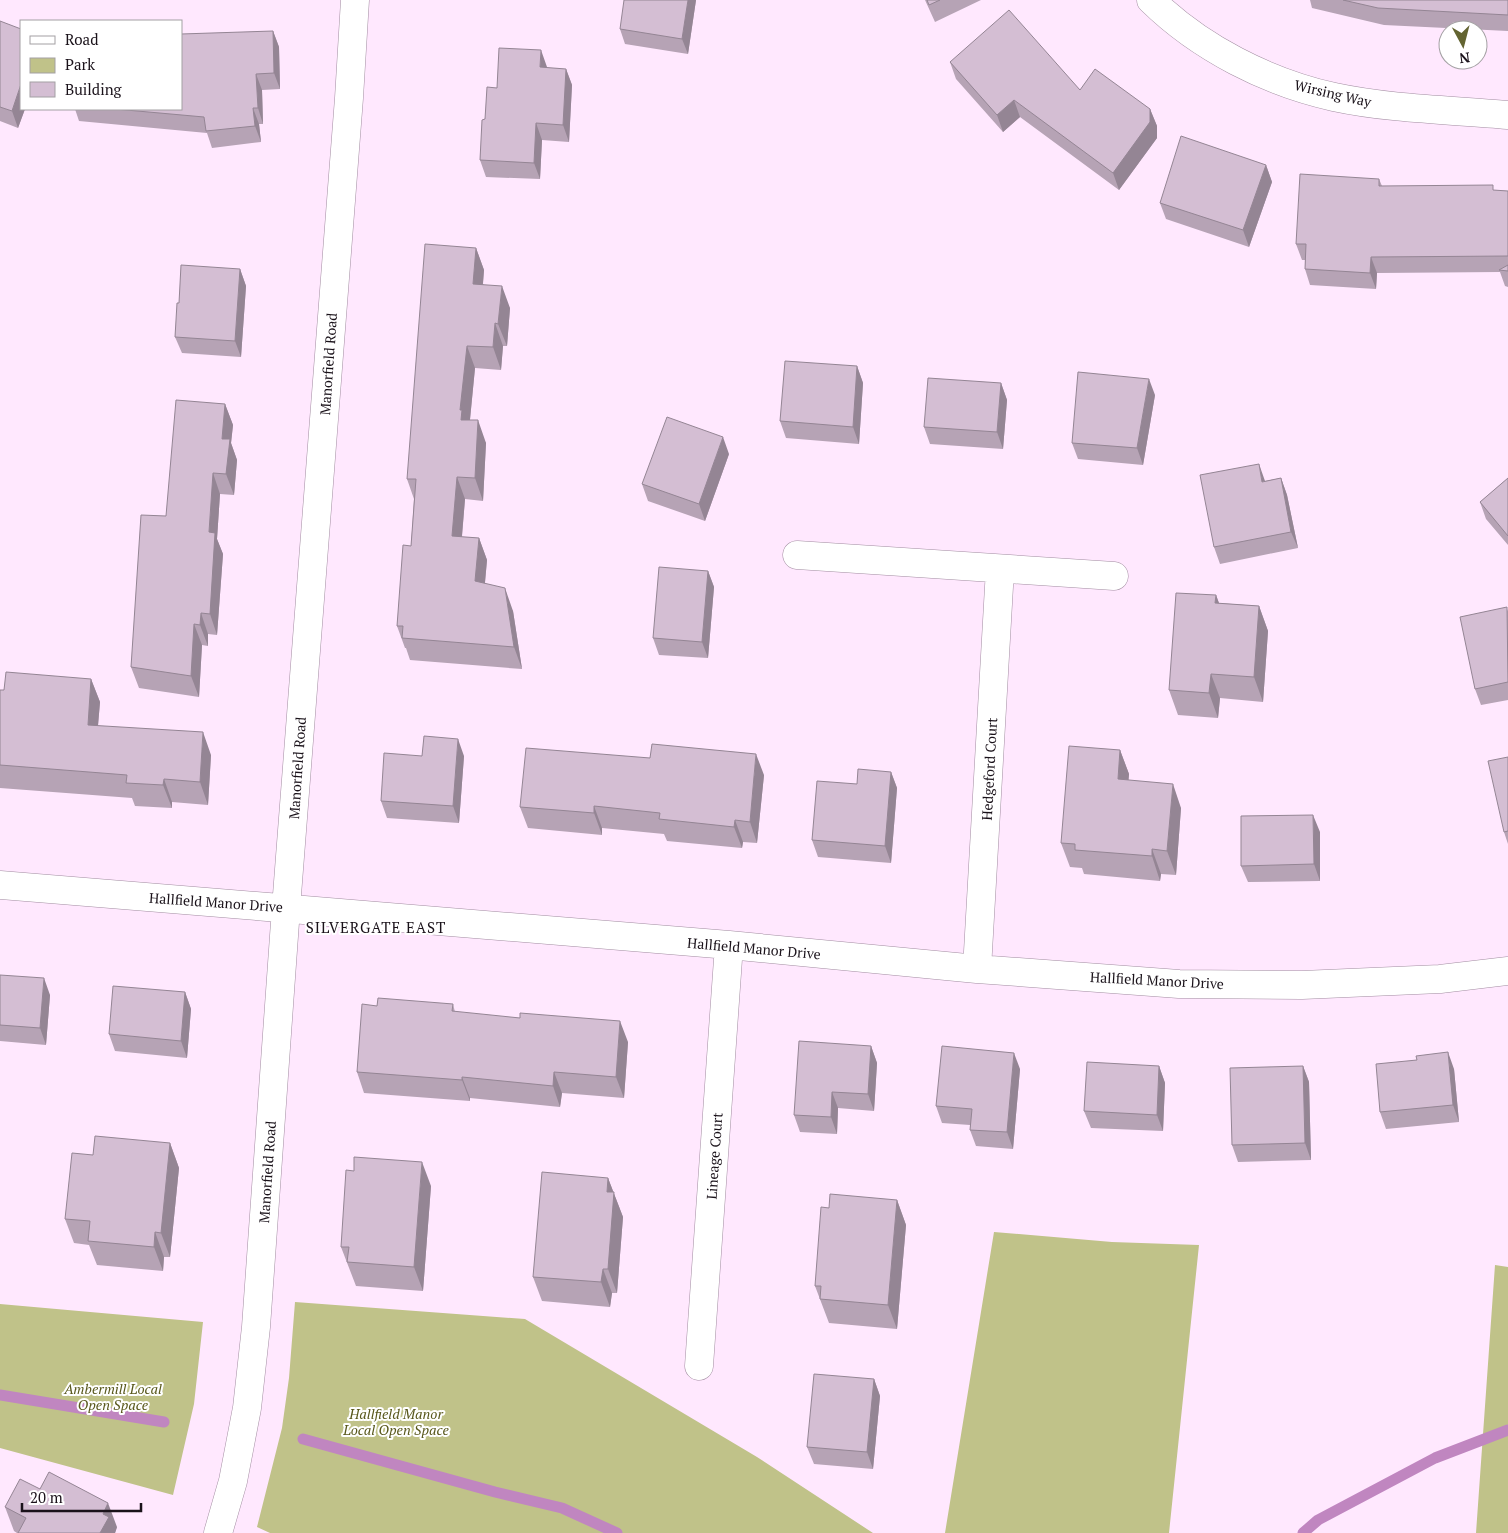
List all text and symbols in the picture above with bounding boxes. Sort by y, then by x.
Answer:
legend [20,20,182,110]
north arrow [1438,20,1488,70]
text: Road [65,29,98,49]
text: N [1458,48,1471,69]
text: Park [65,54,95,74]
street label: Wirsing Way [1293,75,1374,111]
text: Building [65,79,123,99]
street label: Manorfield Road [315,312,341,416]
street label: Manorfield Road [284,716,310,820]
street label: Hedgeford Court [977,716,1001,821]
street label: Hallfield Manor Drive [149,888,283,916]
district label: SILVERGATE EAST [306,917,446,937]
street label: Hallfield Manor Drive [686,933,822,963]
street label: Hallfield Manor Drive [1090,967,1224,993]
street label: Lineage Court [701,1111,727,1200]
street label: Manorfield Road [254,1120,280,1224]
park label: Ambermill Local Open Space [63,1379,162,1414]
park label: Hallfield Manor Local Open Space [342,1404,450,1439]
scale bar [22,1480,141,1512]
text: 20 m [30,1487,63,1507]

